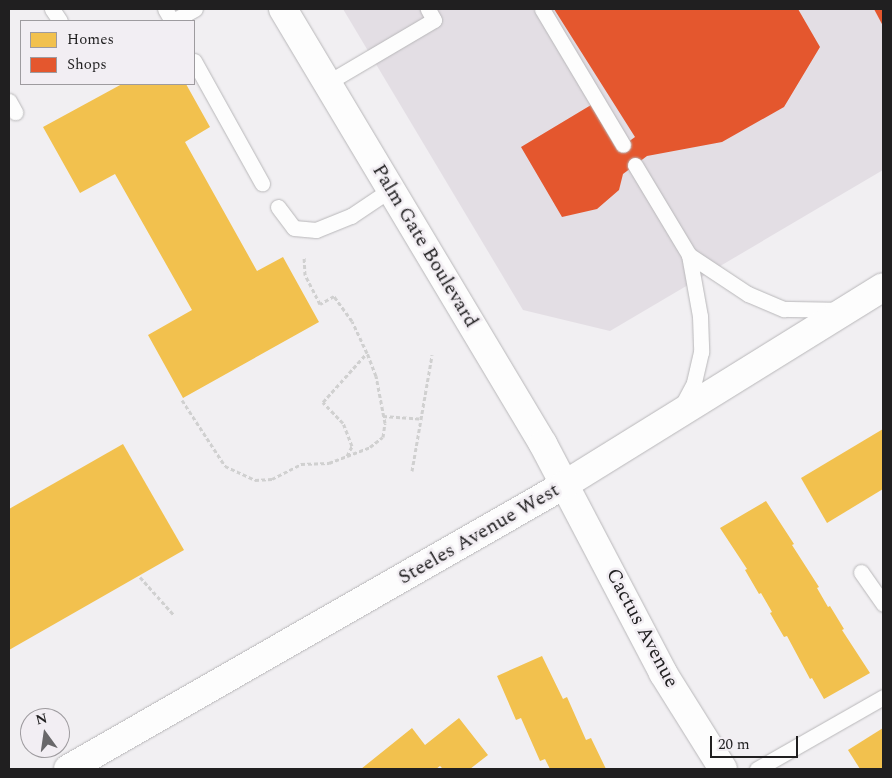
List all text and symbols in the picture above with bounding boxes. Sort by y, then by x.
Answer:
legend [20,20,195,85]
text: Homes [67,28,114,51]
text: Shops [67,53,107,76]
street label: Palm Gate Boulevard [367,160,483,332]
street label: Steeles Avenue West [394,478,564,590]
street label: Cactus Avenue [600,564,684,692]
text: N [33,707,50,731]
north arrow [20,708,70,758]
scale bar [712,726,800,758]
text: 20 m [718,733,750,756]

